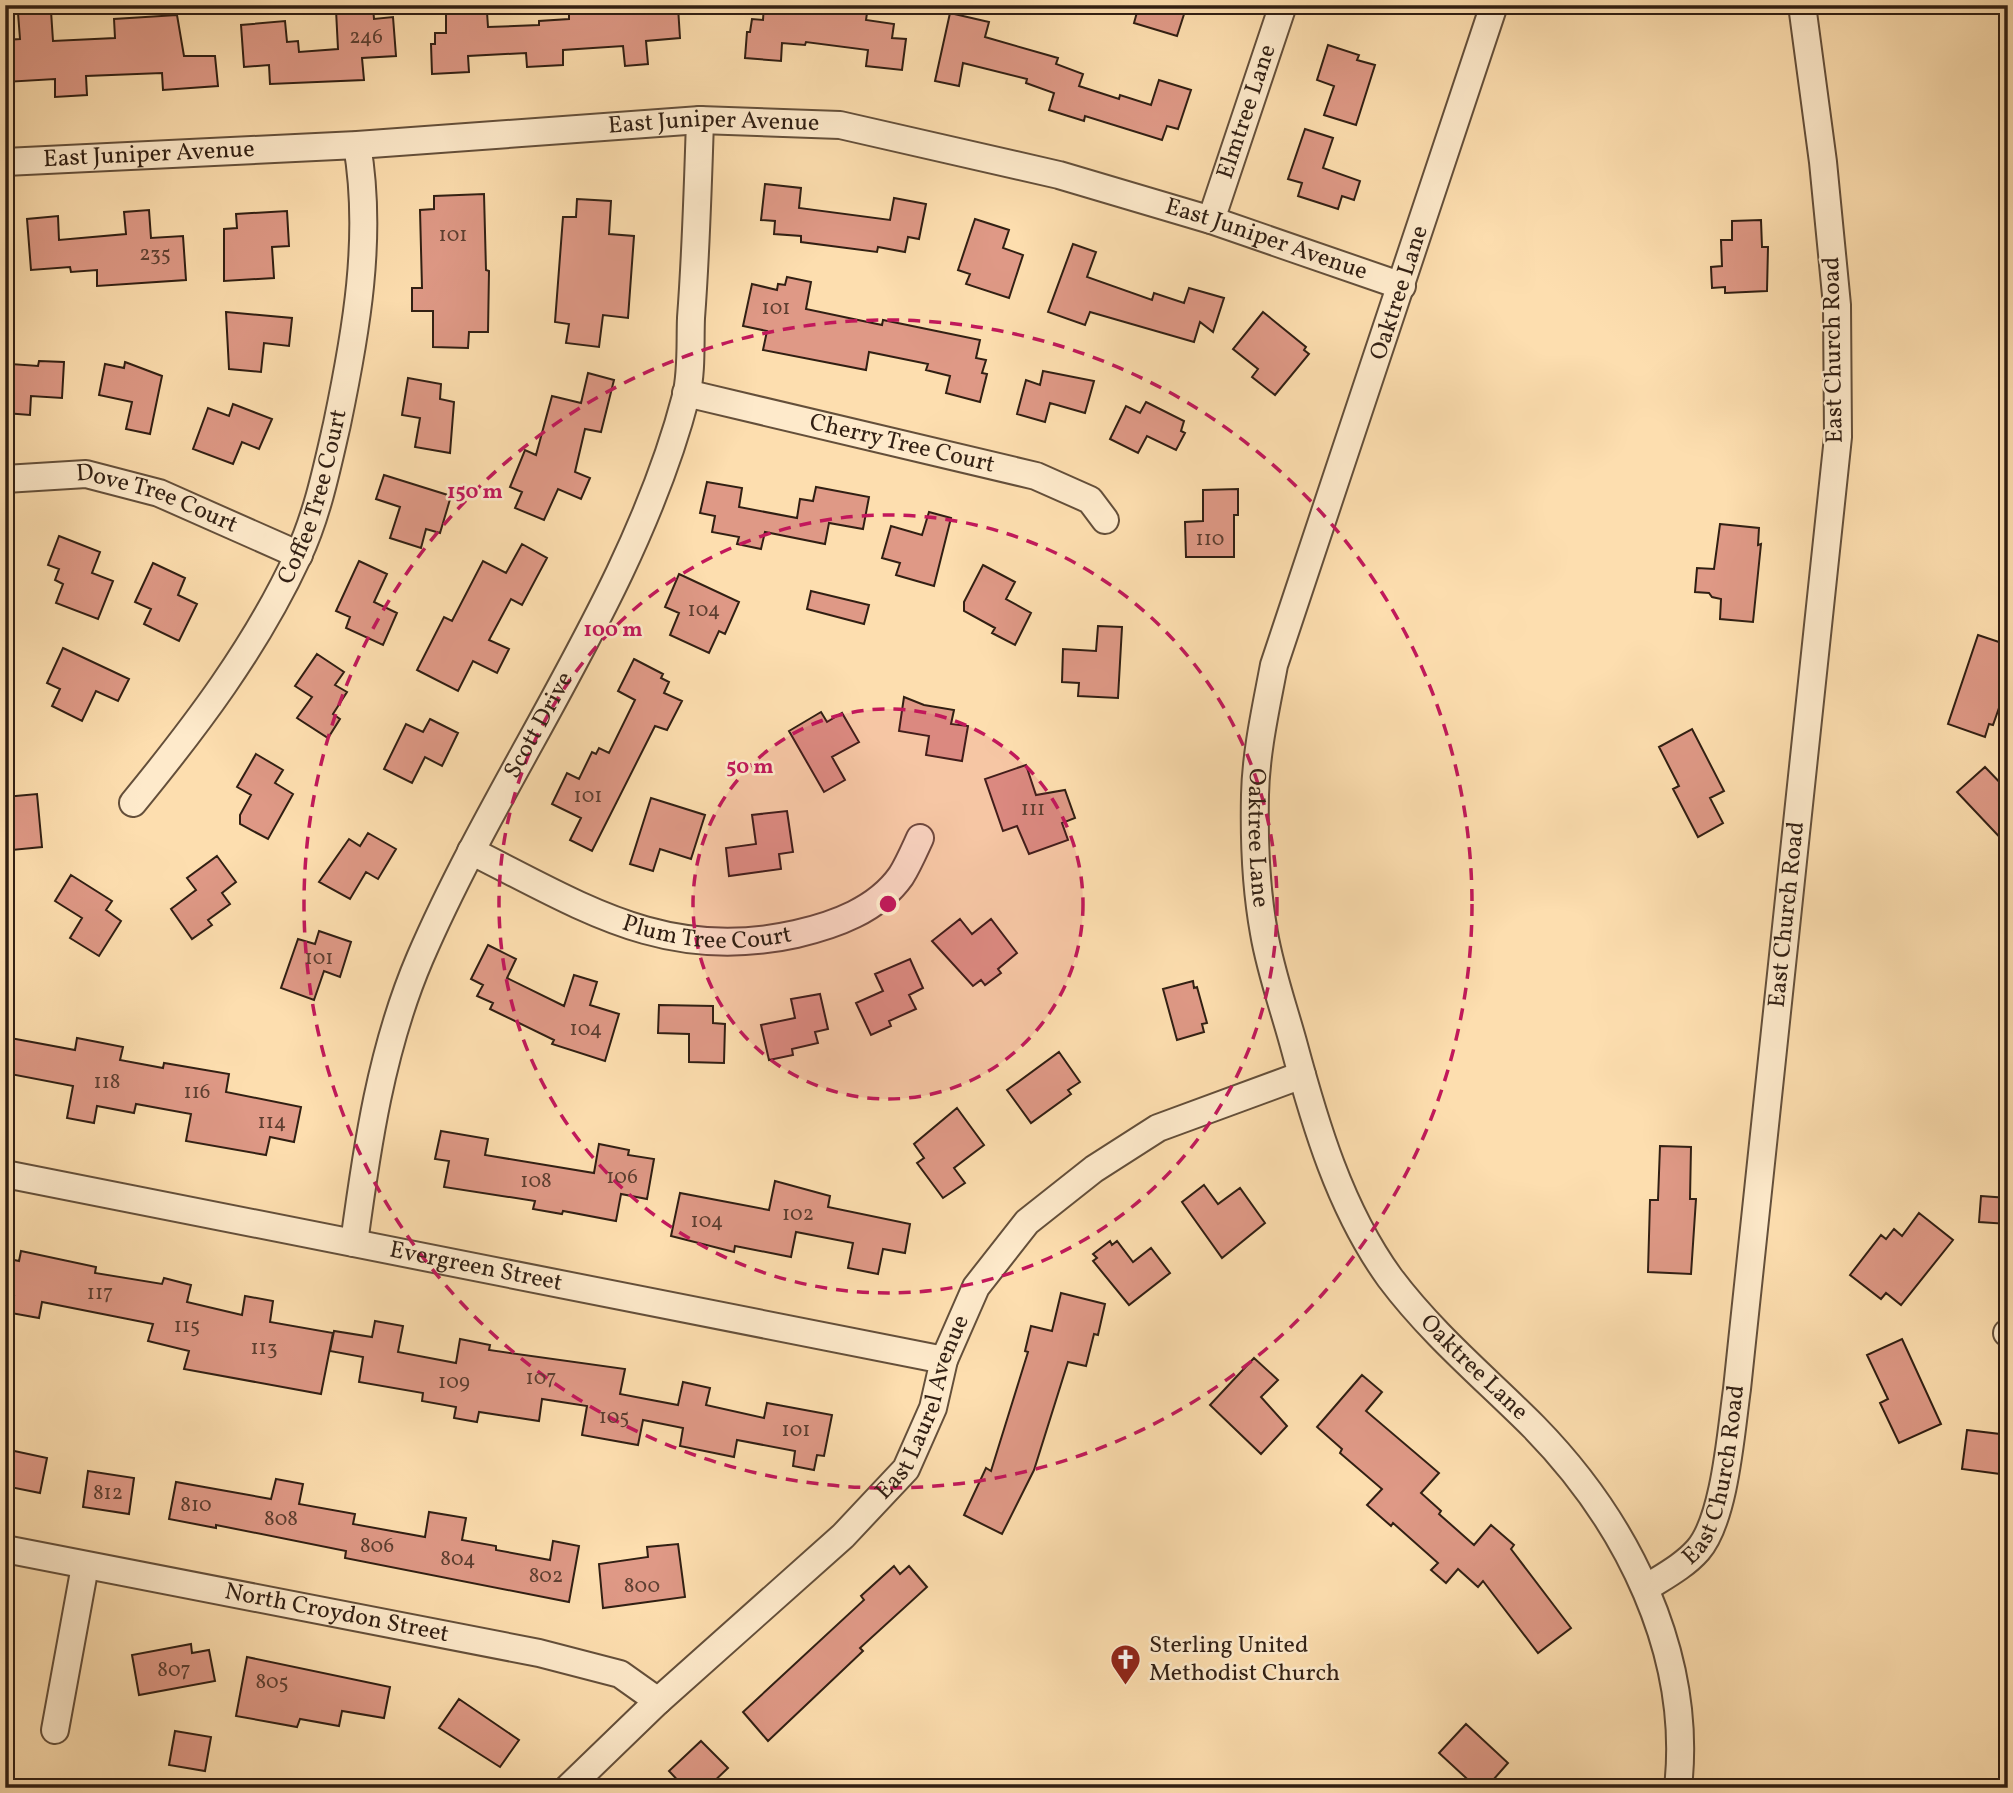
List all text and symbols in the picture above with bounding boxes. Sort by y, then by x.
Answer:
house number: 246 [349,23,383,52]
street label: Elmtree Lane [1209,40,1286,184]
street label: East Juniper Avenue [607,103,820,144]
street label: East Juniper Avenue [42,133,255,177]
street label: East Juniper Avenue [1161,190,1372,290]
house number: 101 [439,221,467,250]
street label: Oaktree Lane [1362,221,1438,365]
house number: 235 [139,240,171,269]
street label: East Church Road [1815,256,1853,444]
house number: 101 [762,294,790,323]
street label: Coffee Tree Court [270,406,357,591]
street label: Cherry Tree Court [806,406,998,483]
street label: Dove Tree Court [75,457,243,543]
text: 150 m [447,478,503,507]
house number: 110 [1196,525,1224,554]
house number: 104 [688,596,720,625]
text: 100 m [583,616,643,645]
street label: Scott Drive [496,666,583,785]
text: 50 m [726,753,774,782]
street label: Oaktree Lane [1238,767,1277,909]
house number: 101 [574,782,602,811]
house number: 111 [1021,795,1045,824]
street label: East Church Road [1761,820,1814,1009]
centre of rings [876,892,900,916]
street label: Plum Tree Court [618,907,795,959]
house number: 101 [305,944,333,973]
house number: 104 [570,1015,602,1044]
house number: 118 [94,1068,120,1097]
house number: 116 [184,1078,210,1107]
house number: 114 [258,1108,286,1137]
house number: 106 [606,1163,638,1192]
house number: 108 [520,1167,552,1196]
house number: 102 [782,1200,814,1229]
house number: 104 [691,1207,723,1236]
street label: Evergreen Street [386,1234,565,1301]
house number: 117 [87,1279,113,1308]
street label: Oaktree Lane [1411,1307,1535,1429]
street label: East Laurel Avenue [868,1310,979,1508]
house number: 115 [174,1312,200,1341]
house number: 113 [250,1334,278,1363]
house number: 107 [526,1364,556,1393]
house number: 109 [438,1368,470,1397]
street label: East Church Road [1675,1383,1754,1574]
house number: 105 [599,1403,629,1432]
house number: 101 [782,1416,810,1445]
house number: 812 [93,1479,123,1508]
house number: 810 [180,1491,212,1520]
house number: 808 [264,1505,298,1534]
house number: 806 [360,1532,394,1561]
house number: 804 [440,1545,476,1574]
house number: 802 [529,1562,563,1591]
house number: 800 [624,1572,660,1601]
street label: North Croydon Street [222,1575,452,1652]
place label: Sterling United Methodist Church [1149,1629,1340,1691]
church icon: Sterling United Methodist Church [1109,1643,1143,1687]
house number: 807 [157,1656,191,1685]
house number: 805 [255,1668,289,1697]

